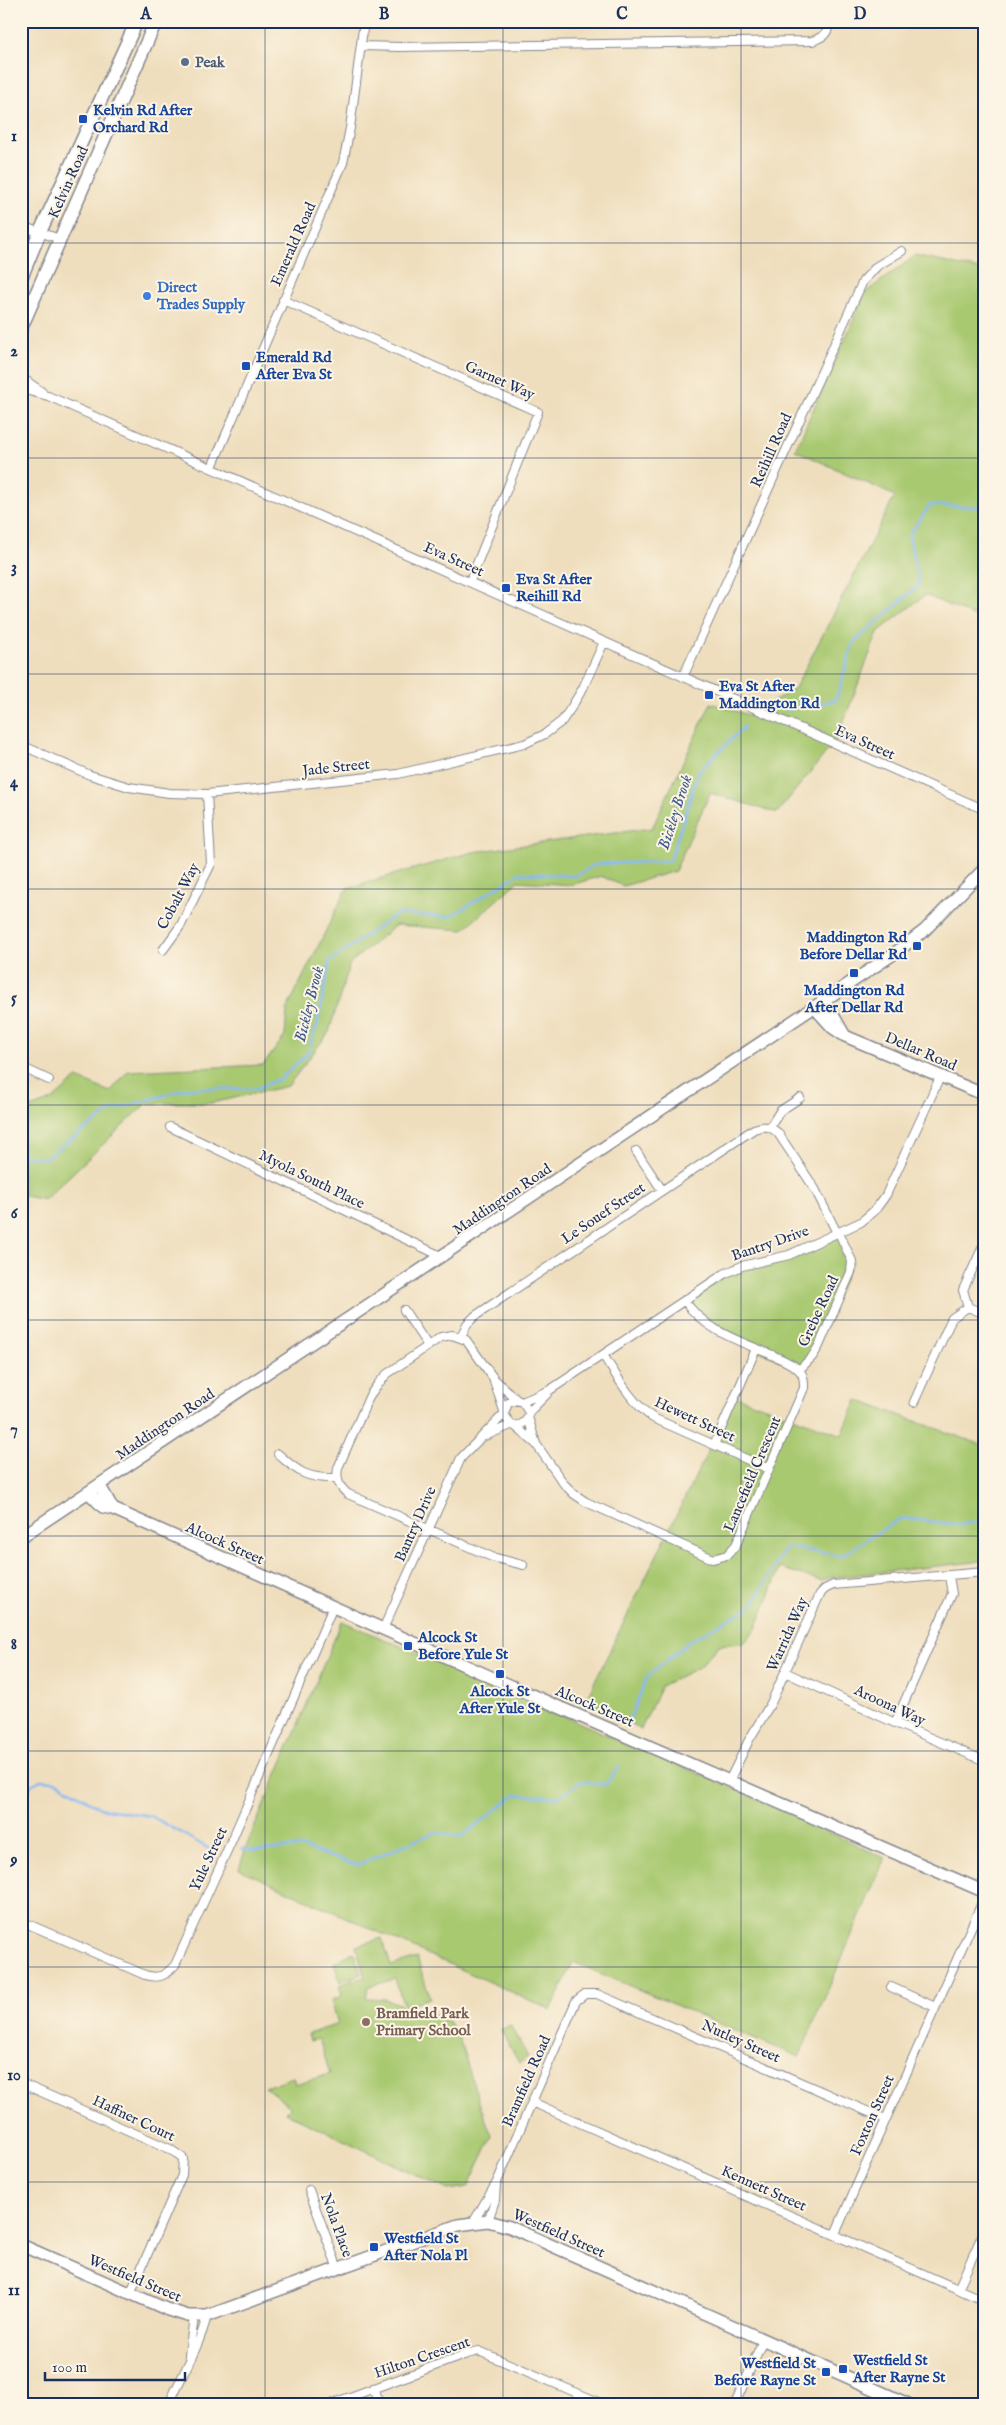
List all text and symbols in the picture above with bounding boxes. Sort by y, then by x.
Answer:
text: A [140,5,153,25]
text: B [379,5,390,25]
text: C [616,5,628,25]
text: D [854,5,867,25]
place label: Peak [195,53,226,72]
marker: Peak [179,56,191,68]
place label: Kelvin Rd After Orchard Rd [93,101,193,137]
marker: Kelvin Rd After Orchard Rd [77,113,89,125]
text: 1 [11,127,17,147]
street label: Kelvin Road [44,142,93,221]
street label: Emerald Road [266,198,321,289]
place label: Direct Trades Supply [156,278,246,314]
marker: Direct Trades Supply [141,290,153,302]
text: 2 [10,342,18,362]
place label: Emerald Rd After Eva St [255,348,333,384]
street label: Garnet Way [462,357,538,404]
marker: Emerald Rd After Eva St [240,360,252,372]
street label: Reihill Road [747,409,797,490]
street label: Eva Street [421,538,487,581]
text: 3 [11,558,17,578]
place label: Eva St After Reihill Rd [516,570,592,606]
marker: Eva St After Reihill Rd [500,582,512,594]
place label: Eva St After Maddington Rd [719,677,821,713]
marker: Eva St After Maddington Rd [703,689,715,701]
street label: Eva Street [832,721,898,764]
street label: Jade Street [299,755,371,781]
water label: Bickley Brook [654,772,698,853]
text: 4 [10,773,19,793]
street label: Cobalt Way [153,859,204,933]
place label: Maddington Rd Before Dellar Rd [799,928,908,964]
marker: Maddington Rd Before Dellar Rd [911,940,923,952]
water label: Bickley Brook [291,964,329,1045]
marker: Maddington Rd After Dellar Rd [848,967,860,979]
place label: Maddington Rd After Dellar Rd [804,981,905,1017]
text: 5 [11,989,17,1009]
street label: Dellar Road [882,1028,961,1076]
street label: Myola South Place [256,1146,368,1213]
street label: Maddington Road [449,1159,556,1239]
street label: Le Souef Street [558,1178,649,1248]
text: 6 [11,1204,19,1224]
street label: Bantry Drive [729,1221,811,1266]
street label: Grebe Road [794,1272,844,1350]
street label: Maddington Road [112,1384,219,1464]
street label: Hewett Street [651,1392,738,1446]
street label: Lancefield Crescent [719,1413,785,1535]
text: 7 [10,1420,18,1440]
street label: Bantry Drive [390,1483,441,1565]
street label: Alcock Street [182,1517,267,1569]
street label: Warrida Way [763,1593,813,1674]
place label: Alcock St Before Yule St [417,1628,509,1664]
text: 8 [11,1635,17,1655]
marker: Alcock St Before Yule St [402,1640,414,1652]
marker: Alcock St After Yule St [494,1668,506,1680]
street label: Aroona Way [850,1680,929,1731]
street label: Alcock Street [552,1681,637,1732]
place label: Alcock St After Yule St [459,1682,541,1718]
street label: Yule Street [185,1824,232,1894]
text: 9 [10,1851,18,1871]
place label: Bramfield Park Primary School [376,2004,472,2040]
marker: Bramfield Park Primary School [360,2016,372,2028]
street label: Nutley Street [698,2016,783,2067]
street label: Bramfield Road [498,2032,556,2130]
text: 10 [7,2066,21,2086]
street label: Foxton Street [846,2072,899,2158]
street label: Haffner Court [89,2091,178,2146]
street label: Kennett Street [718,2161,809,2216]
street label: Nola Place [316,2190,357,2260]
street label: Westfield Street [510,2205,608,2262]
place label: Westfield St After Nola Pl [383,2229,469,2265]
marker: Westfield St After Nola Pl [368,2241,380,2253]
street label: Westfield Street [85,2250,184,2307]
text: 11 [8,2281,20,2301]
street label: Hilton Crescent [372,2332,473,2383]
scale bar [45,2350,185,2382]
place label: Westfield St After Rayne St [852,2351,946,2387]
place label: Westfield St Before Rayne St [714,2354,817,2390]
text: 100 m [52,2358,88,2377]
marker: Westfield St After Rayne St [837,2363,849,2375]
marker: Westfield St Before Rayne St [820,2366,832,2378]

